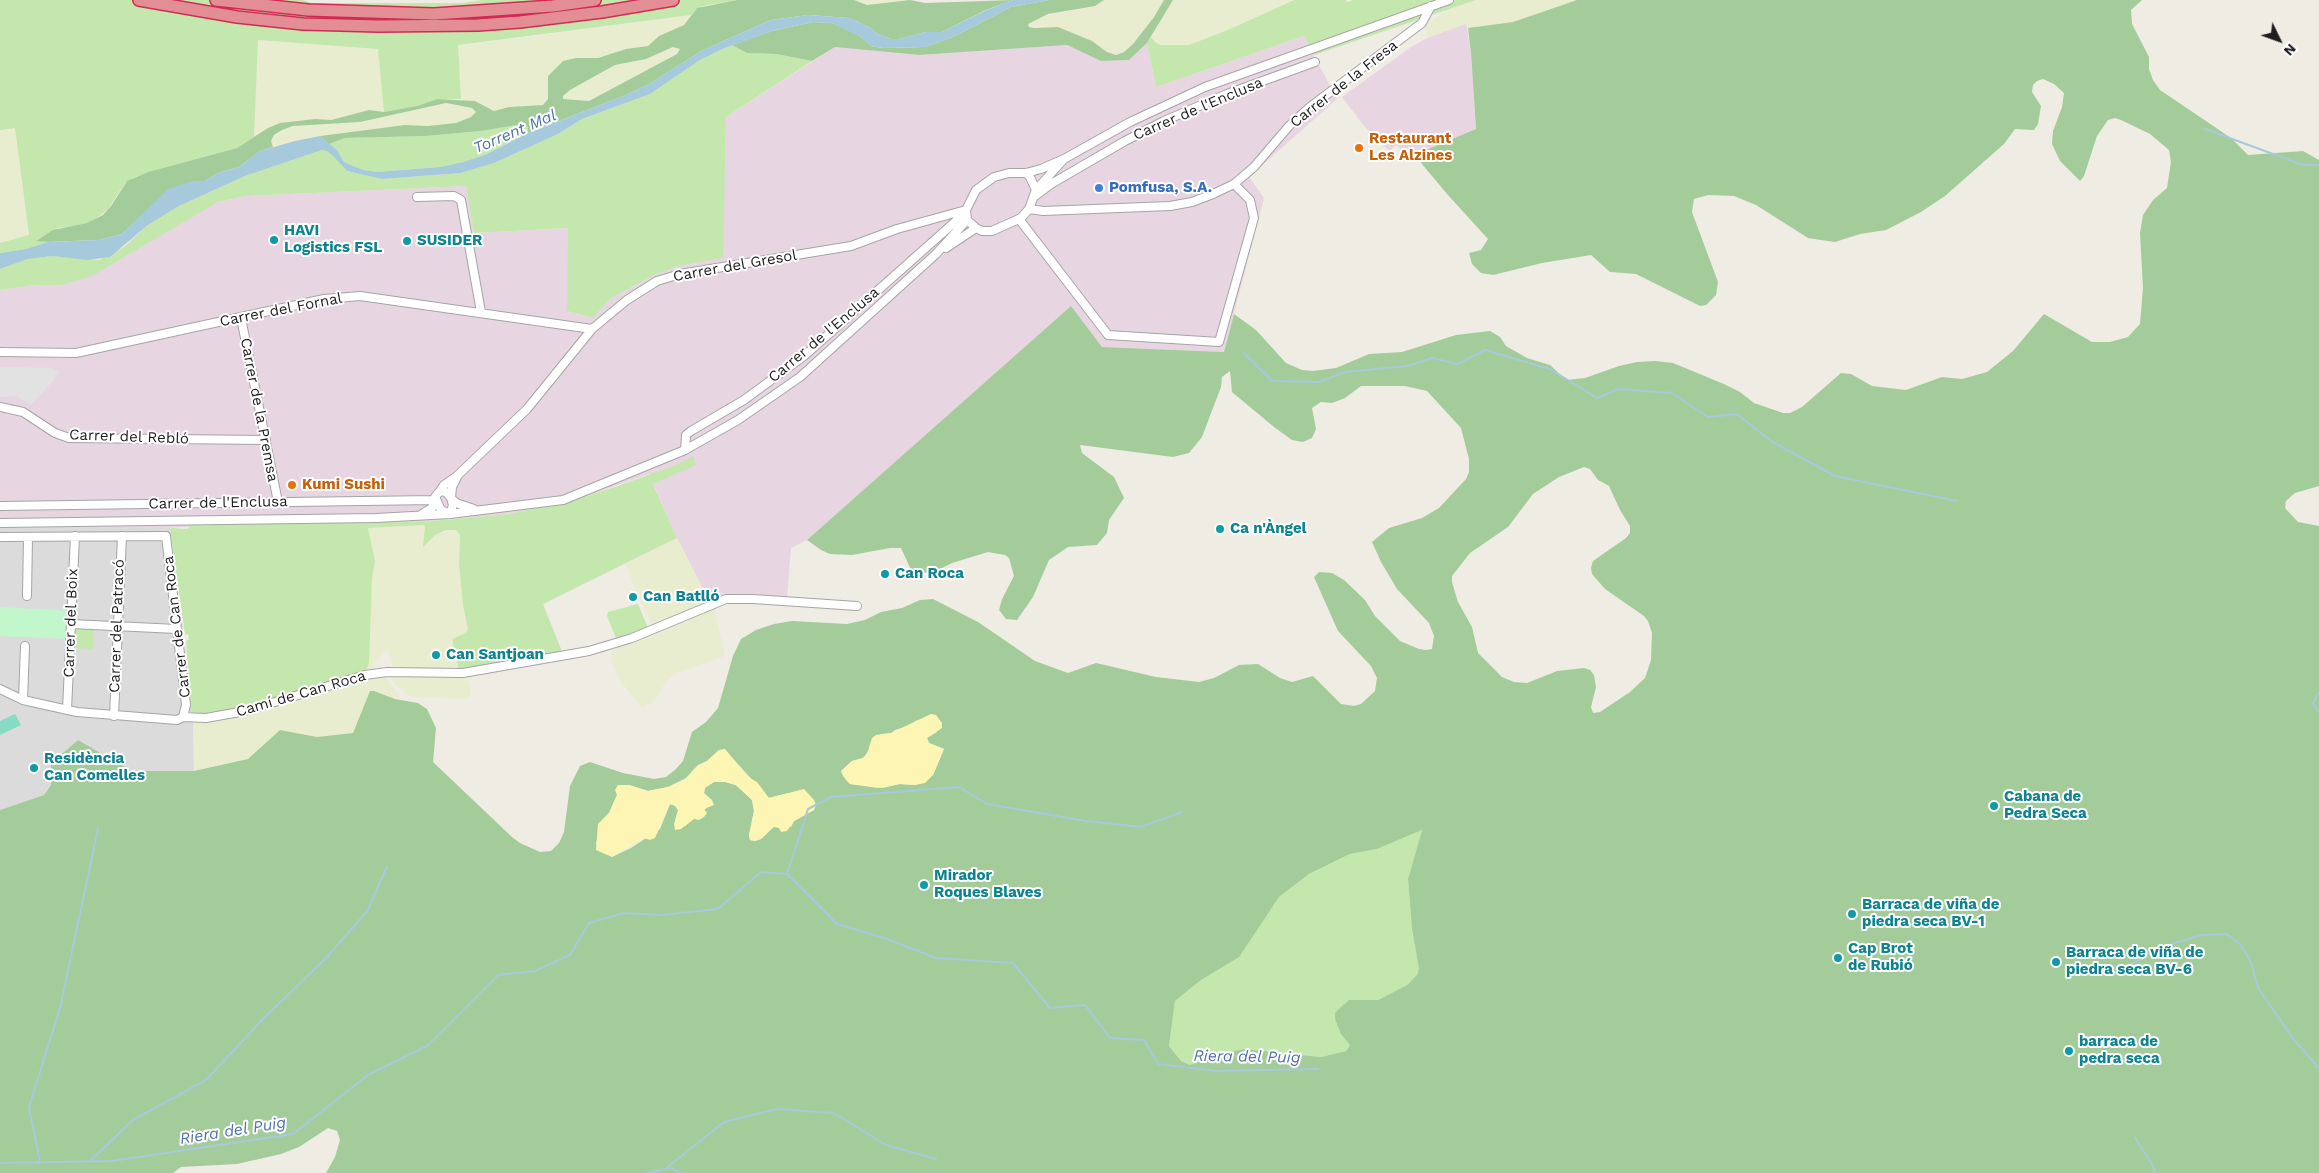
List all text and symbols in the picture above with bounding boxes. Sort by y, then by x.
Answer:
north arrow [2254,15,2304,65]
street label: Carrer de la Fresa [1287,36,1401,132]
text: N [2281,41,2300,59]
street label: Carrer de l'Enclusa [1130,74,1266,144]
water label: Torrent Mal [471,106,559,158]
place label: Restaurant Les Alzines [1369,130,1452,165]
marker: Restaurant Les Alzines [1353,142,1365,154]
place label: Pomfusa, S.A. [1109,179,1212,197]
marker: Pomfusa, S.A. [1093,182,1105,194]
place label: HAVI Logistics FSL [284,222,382,257]
place label: SUSIDER [417,232,482,250]
marker: HAVI Logistics FSL [268,234,280,246]
marker: SUSIDER [401,235,413,247]
street label: Carrer del Gresol [672,246,798,286]
street label: Carrer de l'Enclusa [765,283,883,387]
street label: Carrer del Fornal [218,289,344,331]
street label: Carrer de la Premsa [236,336,282,484]
street label: Carrer del Rebló [69,426,189,448]
place label: Kumi Sushi [302,476,385,494]
marker: Kumi Sushi [286,479,298,491]
street label: Carrer de l'Enclusa [148,493,288,513]
place label: Ca n'Àngel [1230,520,1306,538]
marker: Ca n'Àngel [1214,523,1226,535]
street label: Carrer de Can Roca [159,555,195,699]
street label: Carrer del Patracó [106,559,128,693]
place label: Can Roca [895,565,964,583]
street label: Carrer del Boix [60,568,82,678]
marker: Can Roca [879,568,891,580]
place label: Can Batlló [643,588,719,606]
marker: Can Batlló [627,591,639,603]
place label: Can Santjoan [446,646,544,664]
marker: Can Santjoan [430,649,442,661]
street label: Camí de Can Roca [234,667,368,721]
place label: Residència Can Comelles [44,750,145,785]
marker: Residència Can Comelles [28,762,40,774]
place label: Cabana de Pedra Seca [2004,788,2087,823]
marker: Cabana de Pedra Seca [1988,800,2000,812]
place label: Mirador Roques Blaves [934,867,1041,902]
marker: Mirador Roques Blaves [918,879,930,891]
place label: Barraca de viña de piedra seca BV-1 [1862,896,1999,931]
marker: Barraca de viña de piedra seca BV-1 [1846,908,1858,920]
place label: Cap Brot de Rubió [1848,940,1913,975]
place label: Barraca de viña de piedra seca BV-6 [2066,944,2203,979]
marker: Cap Brot de Rubió [1832,952,1844,964]
marker: Barraca de viña de piedra seca BV-6 [2050,956,2062,968]
place label: barraca de pedra seca [2079,1033,2160,1068]
marker: barraca de pedra seca [2063,1045,2075,1057]
water label: Riera del Puig [1193,1046,1301,1068]
water label: Riera del Puig [179,1113,287,1149]

